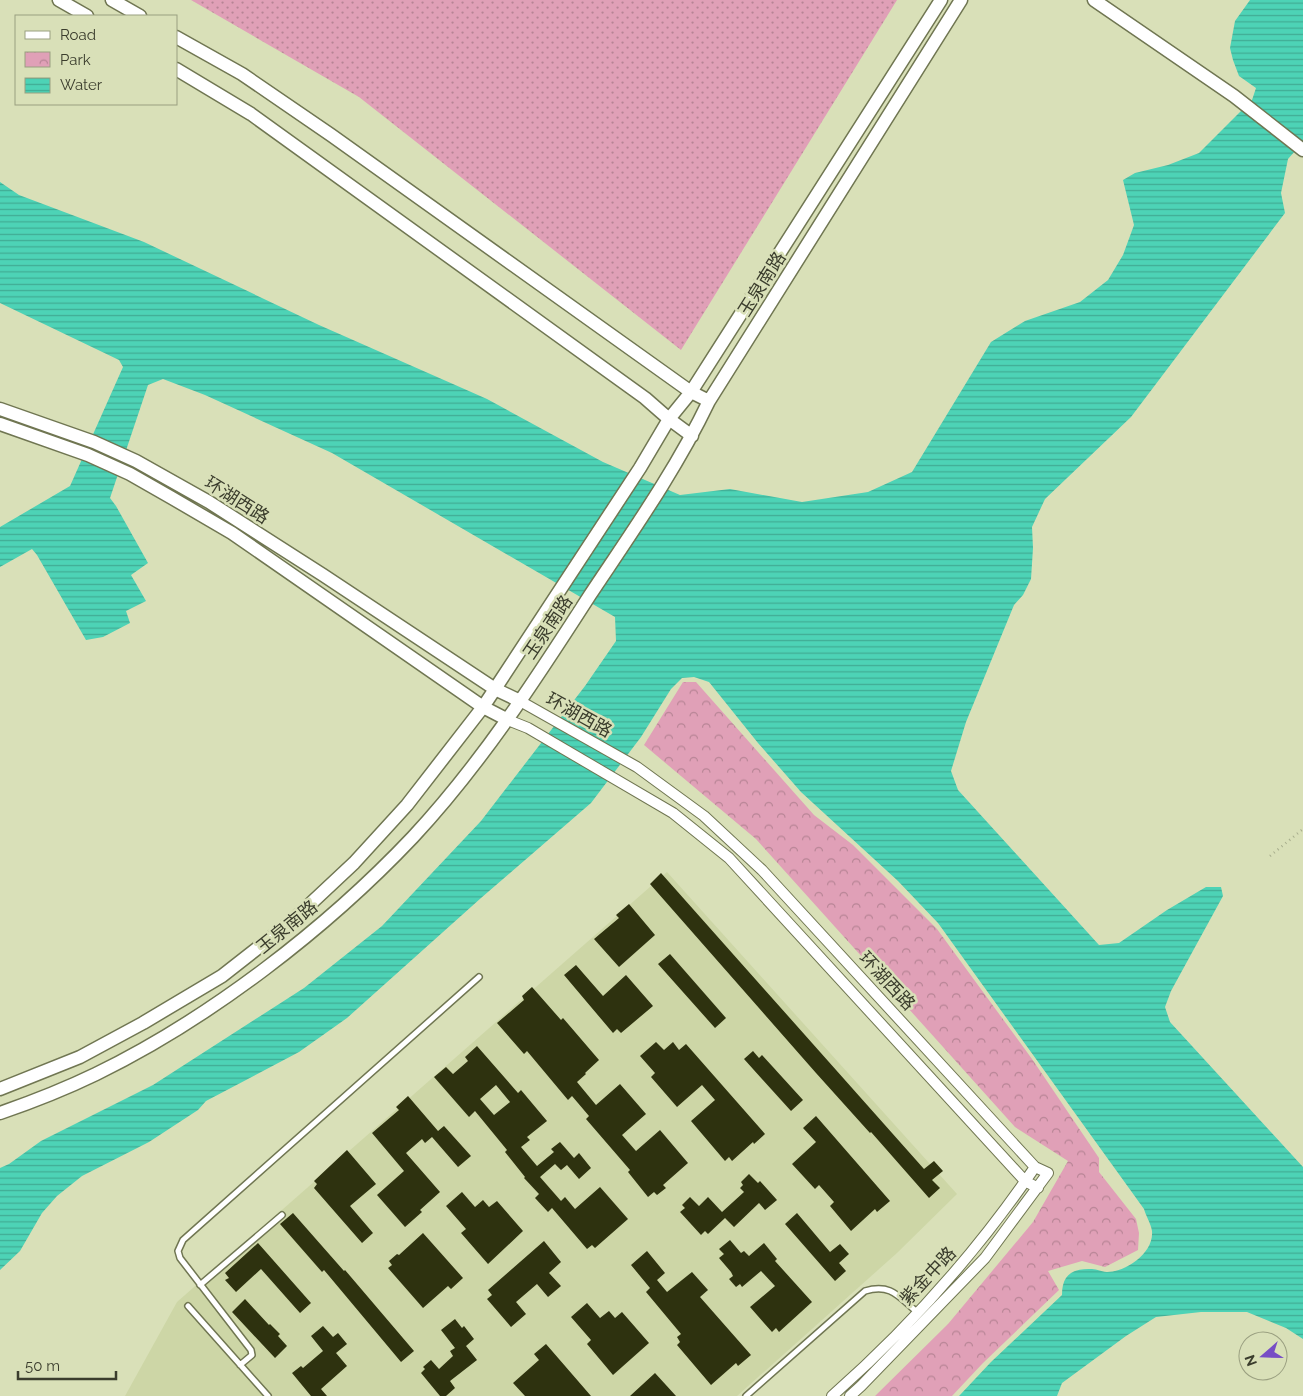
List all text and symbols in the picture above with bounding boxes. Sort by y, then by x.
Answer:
legend [15,15,178,105]
text: Road [60,26,96,44]
text: Park [60,51,91,69]
text: Water [60,76,103,94]
street label: 玉泉南路 [734,248,790,320]
street label: 环湖西路 [201,472,273,528]
street label: 玉泉南路 [519,591,576,662]
street label: 环湖西路 [543,688,616,741]
street label: 玉泉南路 [252,896,321,957]
street label: 环湖西路 [855,947,920,1014]
street label: 紫金中路 [895,1242,960,1309]
north arrow [1238,1331,1288,1381]
scale bar [18,1348,115,1380]
text: N [1241,1353,1260,1368]
text: 50 m [25,1357,60,1375]

